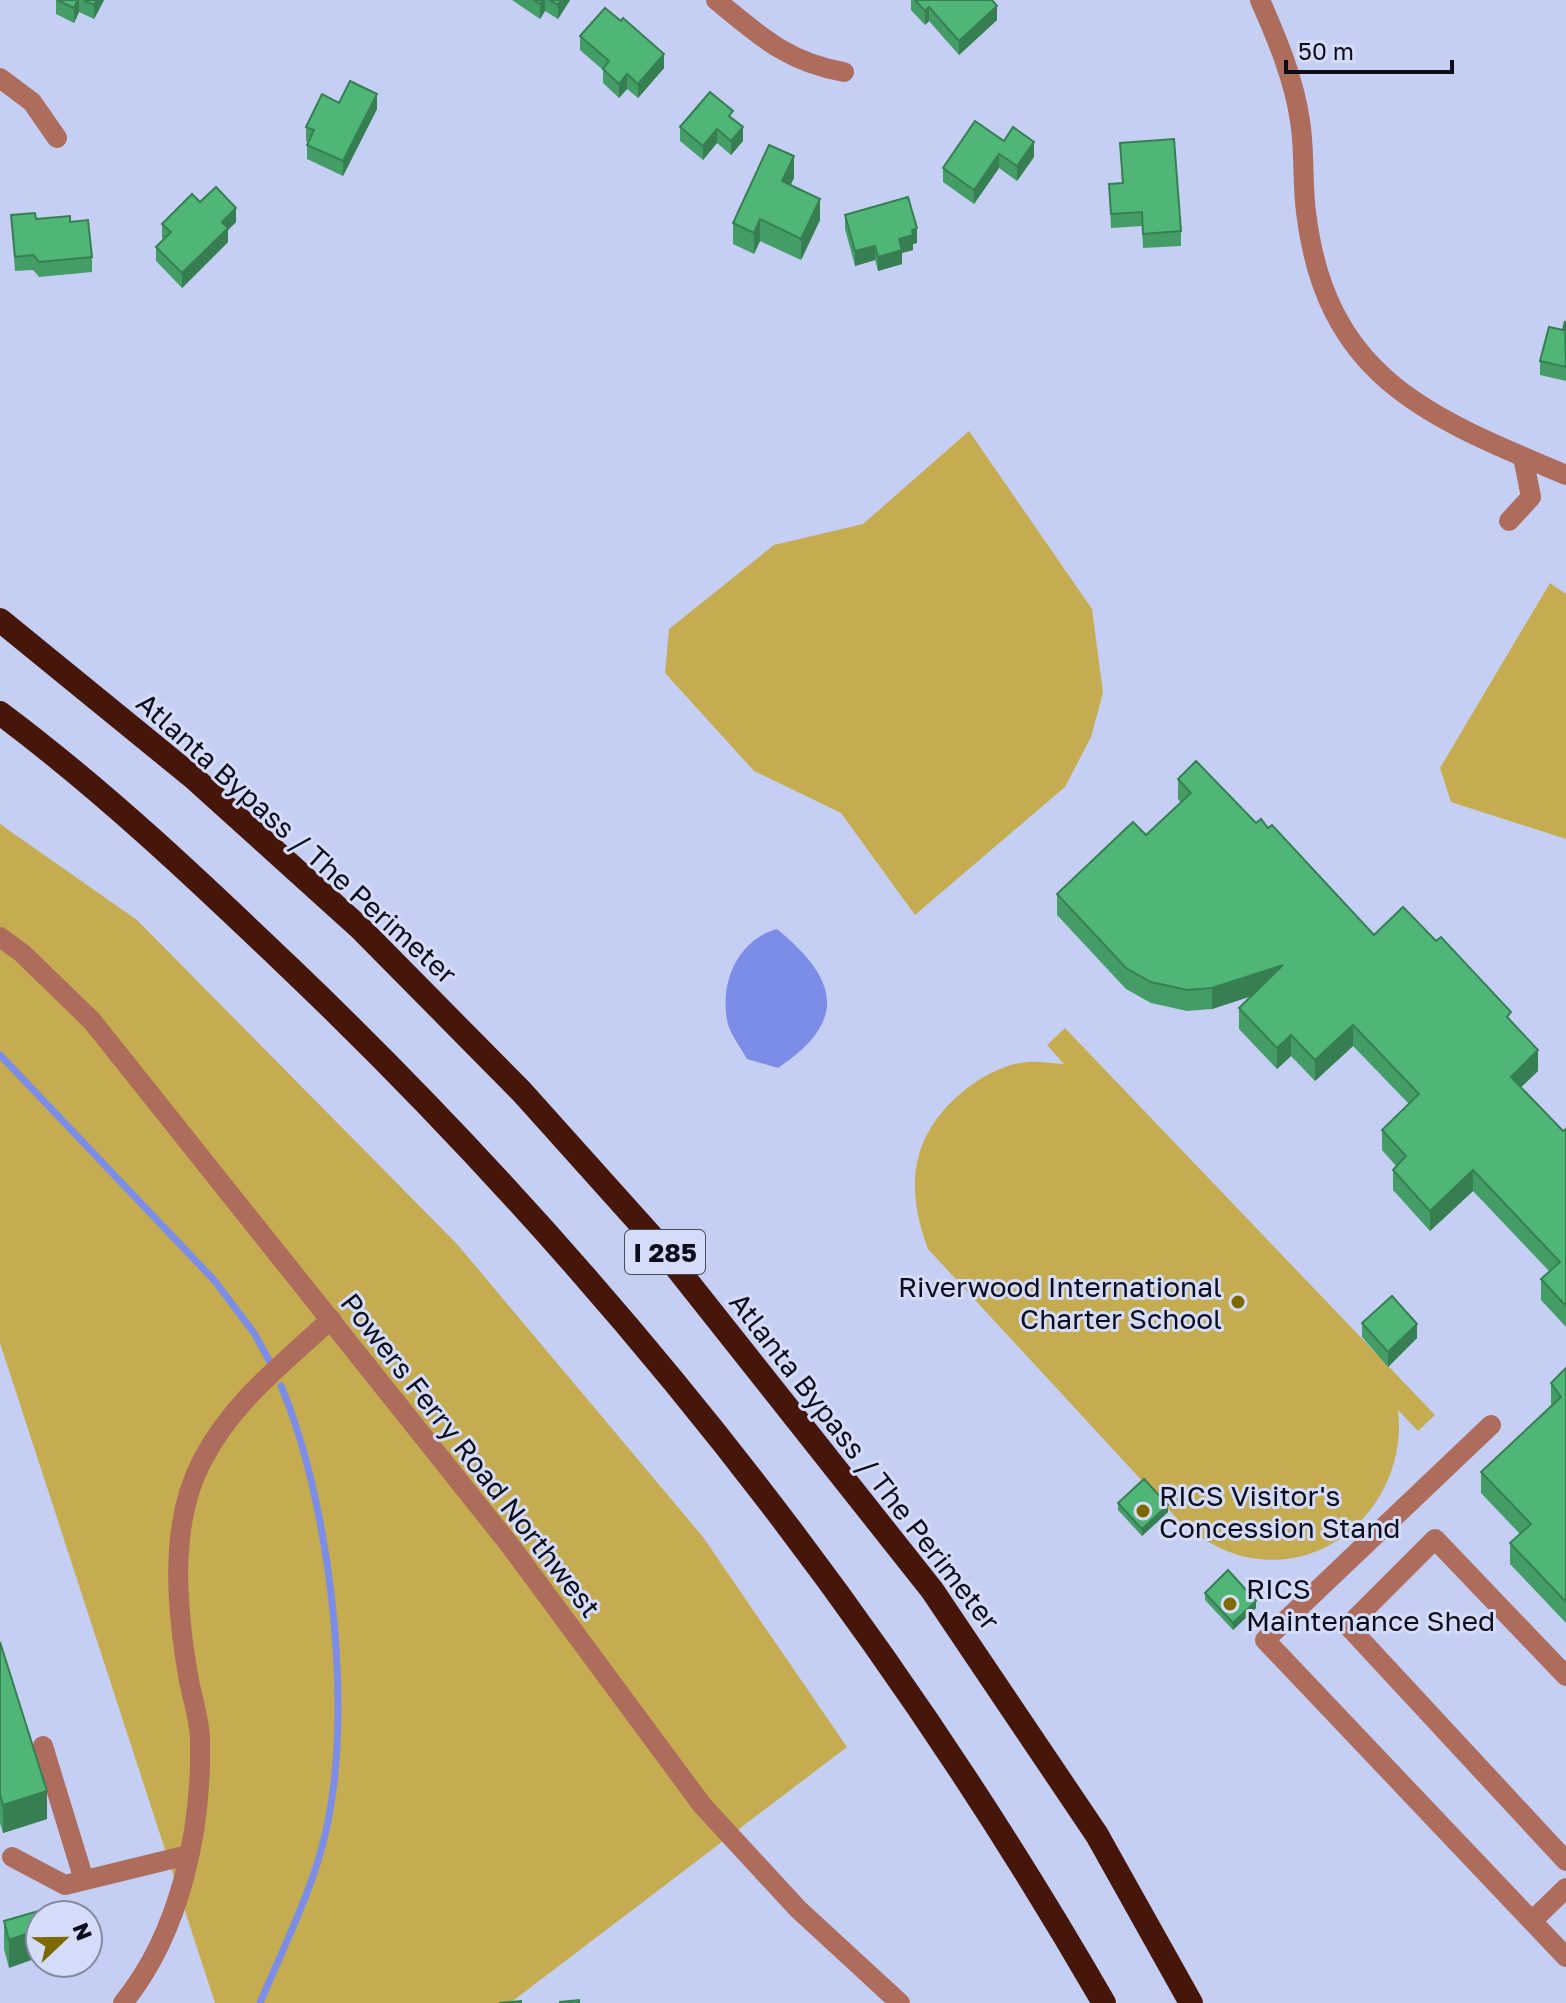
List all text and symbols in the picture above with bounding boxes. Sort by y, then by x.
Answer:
scale bar [1286,24,1452,74]
text: 50 m [1298,36,1354,65]
street label: Atlanta Bypass / The Perimeter [130,686,464,990]
road number: I 285 [625,1230,705,1274]
place label: Riverwood International Charter School [898,1270,1222,1335]
street label: Powers Ferry Road Northwest [334,1286,608,1624]
street label: Atlanta Bypass / The Perimeter [723,1286,1007,1636]
marker: Riverwood International Charter School [1229,1293,1247,1311]
place label: RICS Visitor's Concession Stand [1159,1479,1401,1544]
marker: RICS Visitor's Concession Stand [1134,1502,1152,1520]
place label: RICS Maintenance Shed [1246,1572,1495,1637]
marker: RICS Maintenance Shed [1221,1595,1239,1613]
north arrow [24,1899,104,1979]
text: N [67,1919,99,1944]

